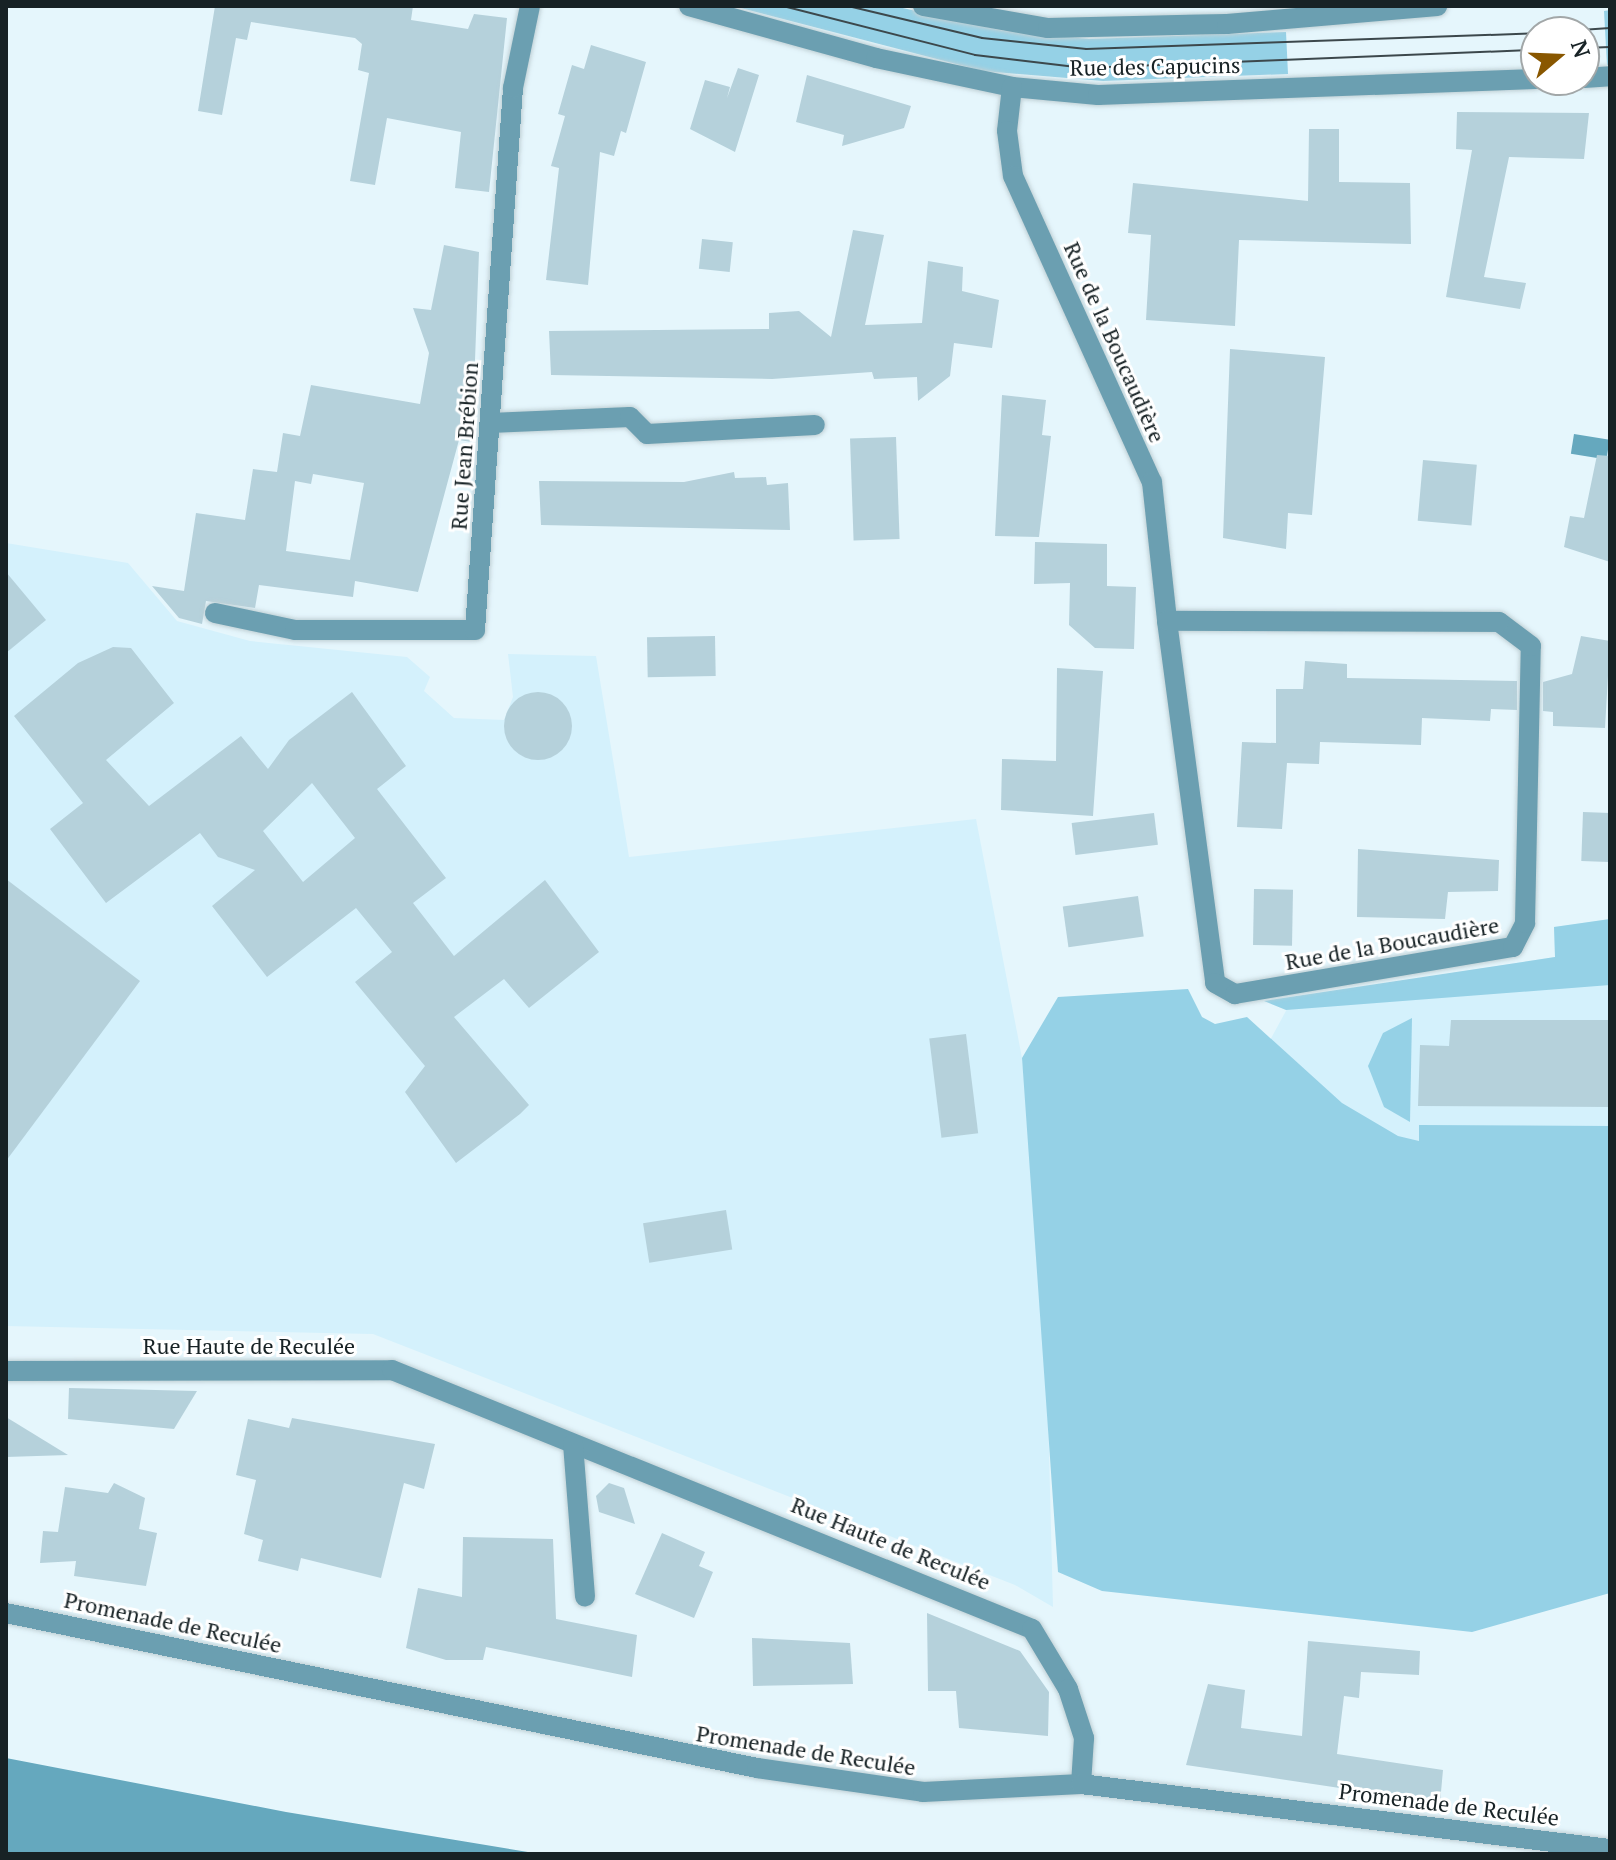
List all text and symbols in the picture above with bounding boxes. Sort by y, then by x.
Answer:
north arrow [1520,16,1600,96]
text: N [1565,36,1598,61]
street label: Rue des Capucins [1069,51,1241,81]
street label: Rue de la Boucaudière [1059,238,1171,446]
street label: Rue Jean Brébion [445,361,483,531]
street label: Rue de la Boucaudière [1283,911,1501,975]
street label: Rue Haute de Reculée [143,1333,355,1359]
street label: Rue Haute de Reculée [788,1491,994,1595]
street label: Promenade de Reculée [62,1586,284,1658]
street label: Promenade de Reculée [695,1720,917,1780]
street label: Promenade de Reculée [1337,1777,1561,1831]

